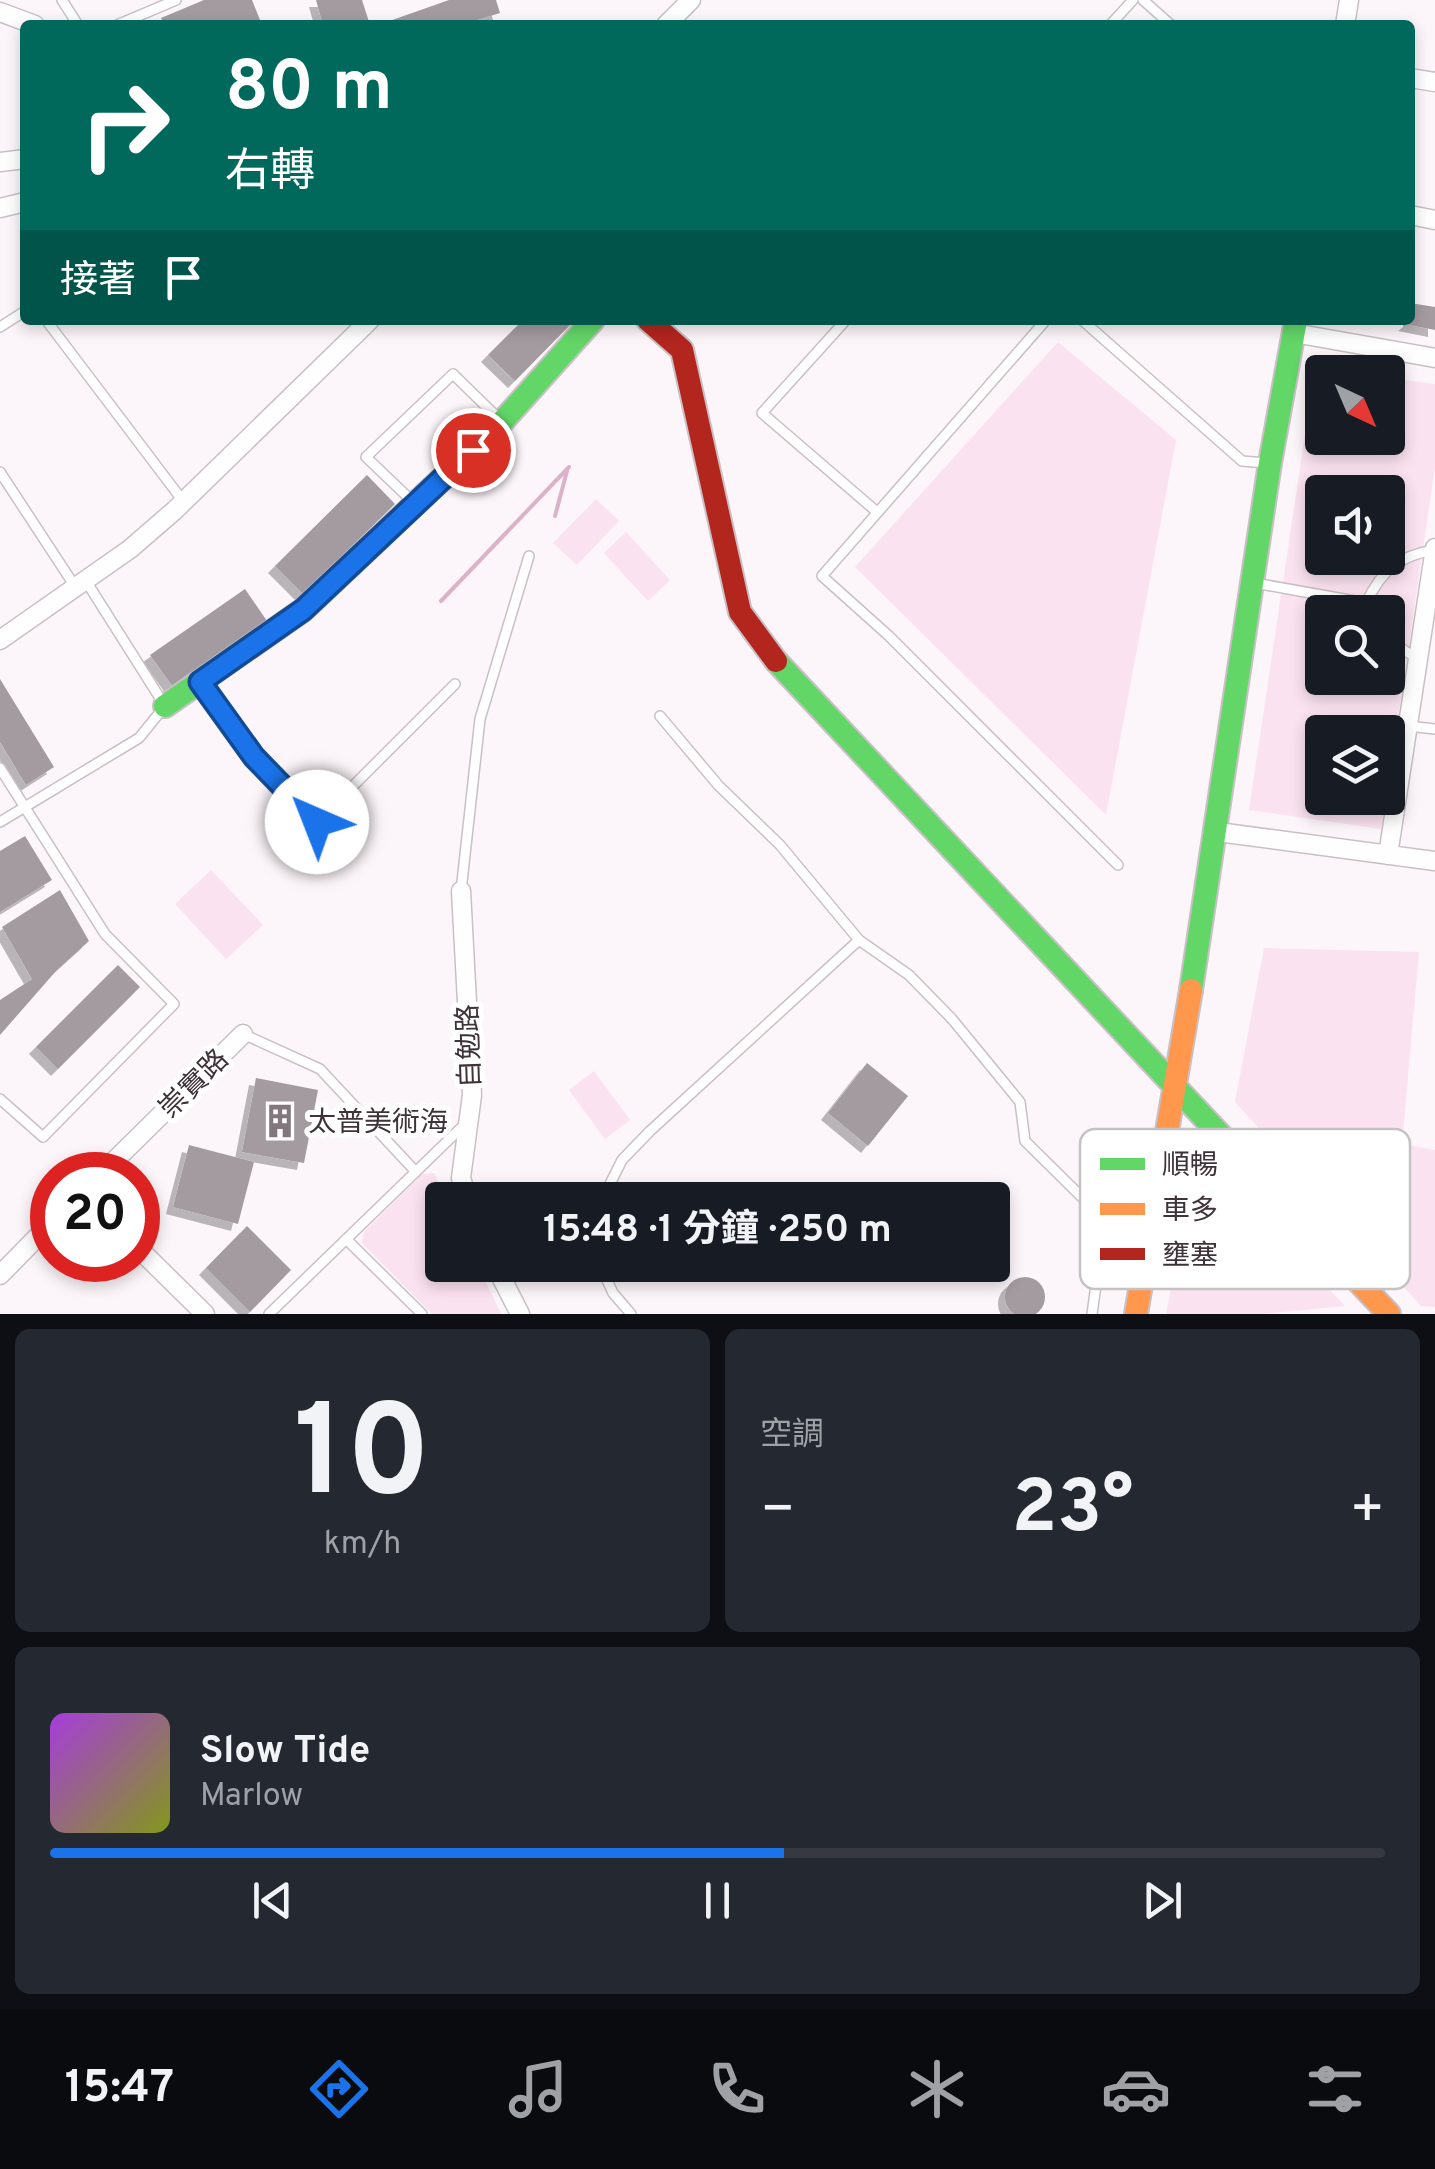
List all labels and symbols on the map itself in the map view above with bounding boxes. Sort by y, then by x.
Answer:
north arrow [1305,355,1405,455]
pin [431,408,516,493]
position arrow [265,770,369,874]
street label: 自勉路 [452,1003,490,1089]
street label: 崇實路 [153,1043,238,1128]
building icon: 太普美術海 [261,1102,299,1140]
place label: 太普美術海 [308,1106,448,1142]
legend [1080,1129,1410,1289]
text: 順暢 [1162,1149,1218,1185]
speed limit sign: 20 [30,1152,160,1282]
text: 車多 [1162,1194,1218,1230]
text: 壅塞 [1162,1239,1218,1275]

